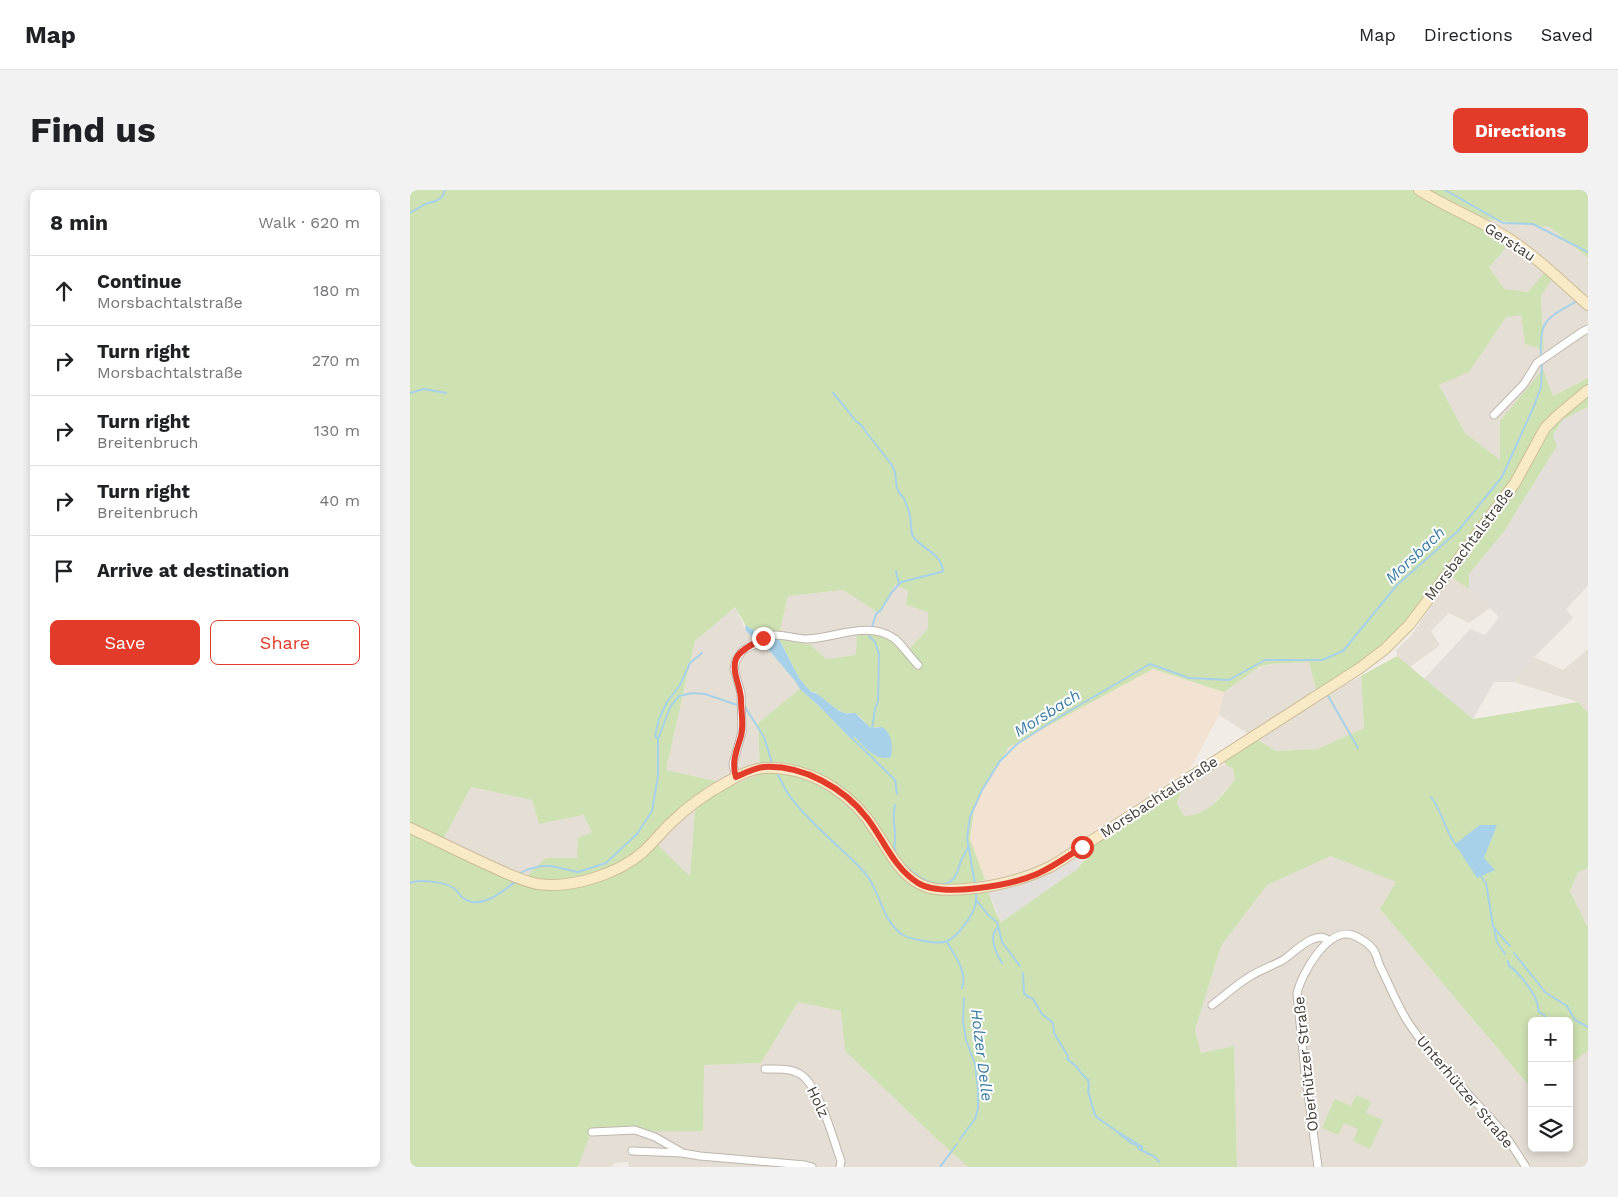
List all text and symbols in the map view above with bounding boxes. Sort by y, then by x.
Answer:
text: Map [25,21,76,49]
text: Map [1359,24,1396,45]
text: Directions [1424,24,1513,45]
text: Saved [1541,24,1593,45]
button: Directions [1453,108,1588,153]
text: Find us [30,109,156,151]
text: 8 min [50,210,108,235]
text: Walk · 620 m [258,213,360,232]
street label: Gerstau [1481,219,1539,265]
text: Continue [97,270,181,293]
icon: ahead [50,277,78,305]
text: 180 m [313,281,360,300]
text: Morsbachtalstraße [97,293,243,312]
text: Turn right [97,340,190,363]
icon: right [50,347,78,375]
text: 270 m [312,351,360,370]
text: Morsbachtalstraße [97,363,243,382]
text: Turn right [97,410,190,433]
icon: right [50,417,78,445]
text: 130 m [314,421,360,440]
text: Breitenbruch [97,433,198,452]
text: Turn right [97,480,190,503]
street label: Morsbachtalstraße [1421,484,1517,604]
icon: right [50,487,78,515]
text: 40 m [320,491,360,510]
text: Breitenbruch [97,503,198,522]
water label: Morsbach [1381,523,1449,587]
icon: arrive [50,557,78,585]
text: Arrive at destination [97,559,289,582]
button: Save [50,620,200,665]
button: Share [210,620,360,665]
route end [752,627,775,650]
water label: Morsbach [1010,685,1084,741]
street label: Morsbachtalstraße [1097,752,1221,842]
route start [1071,836,1094,859]
street label: Oberhützer Straße [1290,996,1322,1132]
water label: Holzer Delle [967,1008,997,1102]
map controls [1528,1017,1573,1152]
button: + [1528,1017,1573,1062]
street label: Unterhützer Straße [1413,1032,1517,1152]
button: − [1528,1062,1573,1107]
street label: Holz [803,1083,833,1121]
button: layers [1528,1107,1573,1152]

